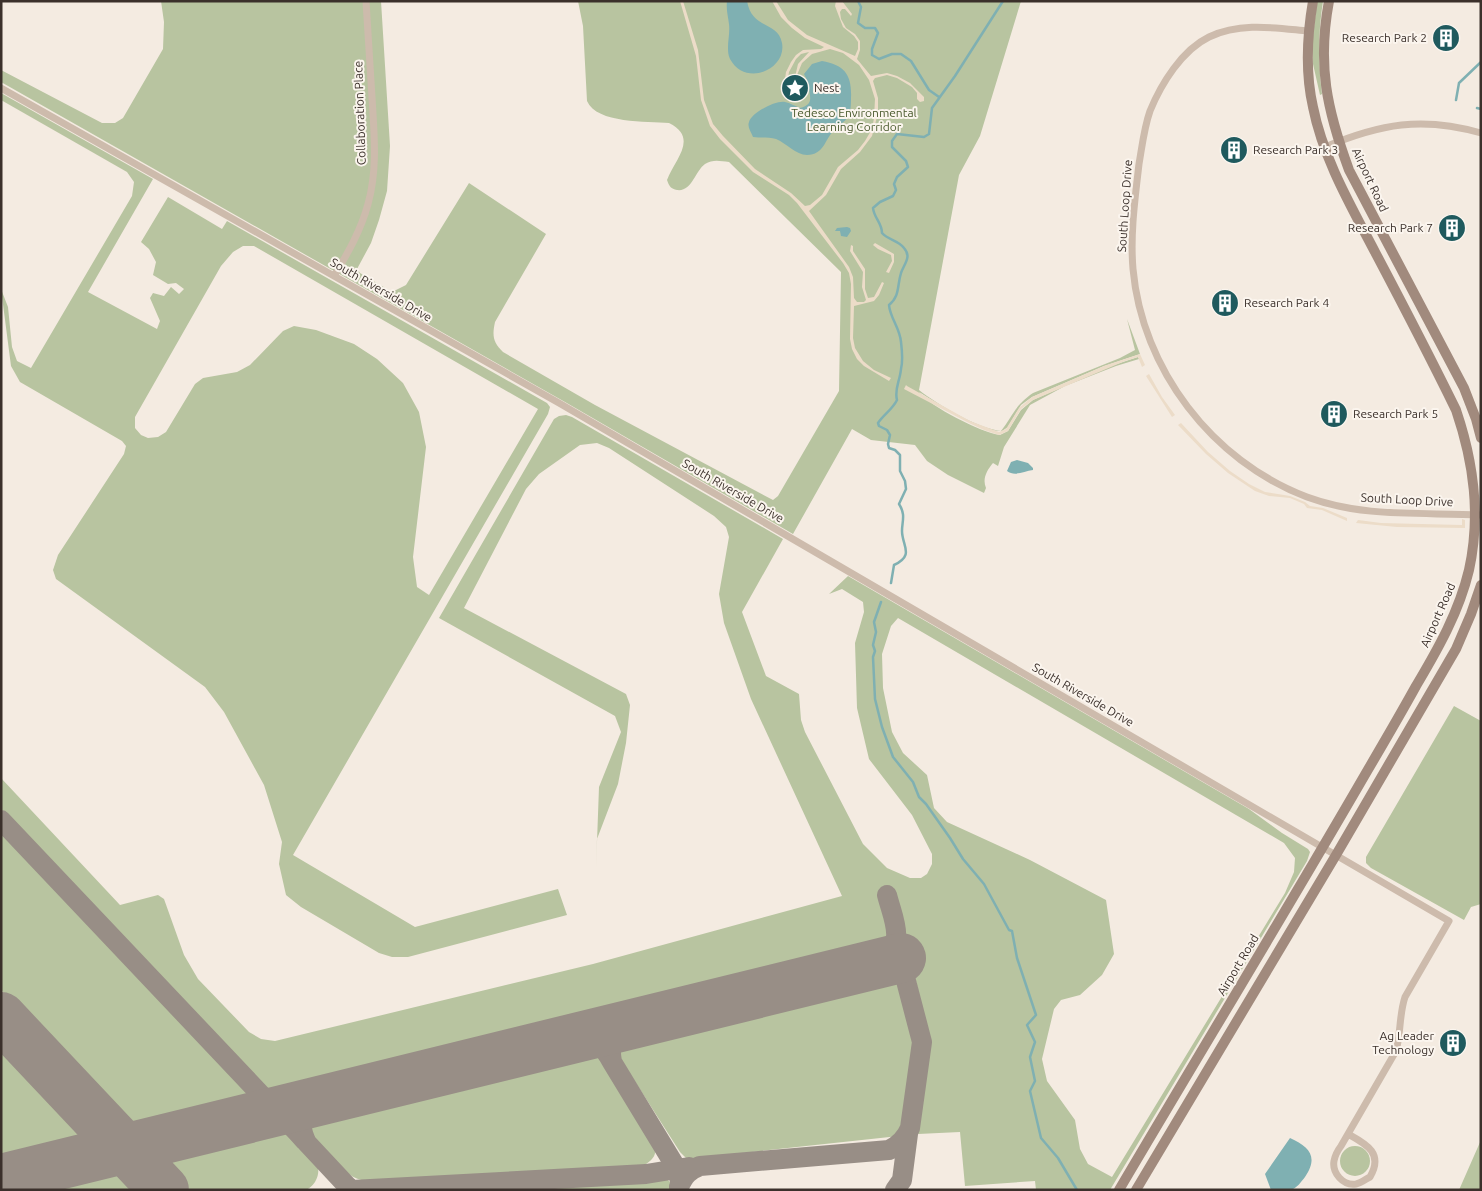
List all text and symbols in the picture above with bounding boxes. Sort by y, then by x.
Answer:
building icon: Research Park 2 [1431,23,1461,53]
place label: Research Park 2 [1342,31,1427,44]
street label: Collaboration Place [351,61,368,165]
place icon: Nest [780,73,810,103]
place label: Nest [814,81,839,94]
park label: Tedesco Environmental Learning Corridor [791,106,917,133]
building icon: Research Park 3 [1219,135,1249,165]
place label: Research Park 3 [1253,143,1338,156]
street label: Airport Road [1350,146,1391,214]
street label: South Loop Drive [1115,159,1134,253]
building icon: Research Park 7 [1437,213,1467,243]
place label: Research Park 7 [1348,221,1433,234]
street label: South Riverside Drive [328,255,434,324]
building icon: Research Park 4 [1210,288,1240,318]
place label: Research Park 4 [1244,296,1329,309]
building icon: Research Park 5 [1319,399,1349,429]
place label: Research Park 5 [1353,407,1438,420]
street label: South Riverside Drive [680,456,786,525]
street label: South Loop Drive [1360,491,1454,508]
street label: Airport Road [1418,581,1458,649]
street label: South Riverside Drive [1030,660,1136,729]
street label: Airport Road [1214,932,1261,998]
building icon: Ag Leader Technology [1438,1028,1468,1058]
place label: Ag Leader Technology [1372,1029,1434,1056]

